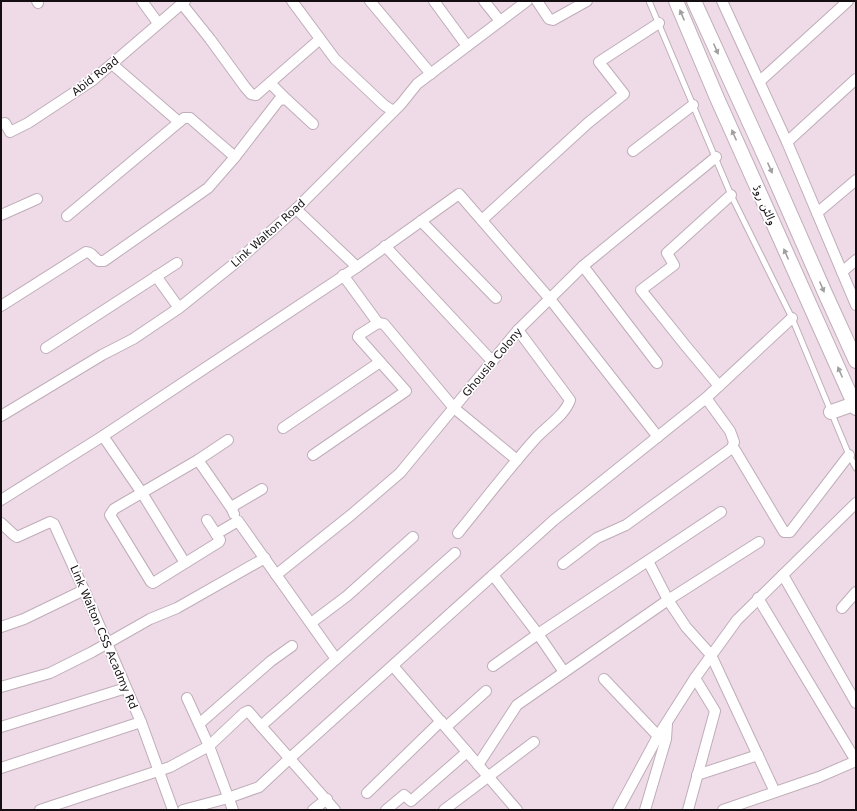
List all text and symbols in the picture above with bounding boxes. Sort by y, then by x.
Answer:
one-way arrow [679,10,685,21]
one-way arrow [713,44,719,55]
street label: Abid Road [69,54,121,99]
one-way arrow [730,128,736,140]
one-way arrow [767,162,773,173]
street label: والٹن روڈ [750,183,779,227]
street label: Link Walton Road [229,197,308,270]
one-way arrow [783,248,789,259]
one-way arrow [819,281,825,292]
street label: Ghousia Colony [460,325,525,399]
one-way arrow [837,366,843,378]
street label: Link Walton CSS Acadmy Rd [67,563,140,711]

